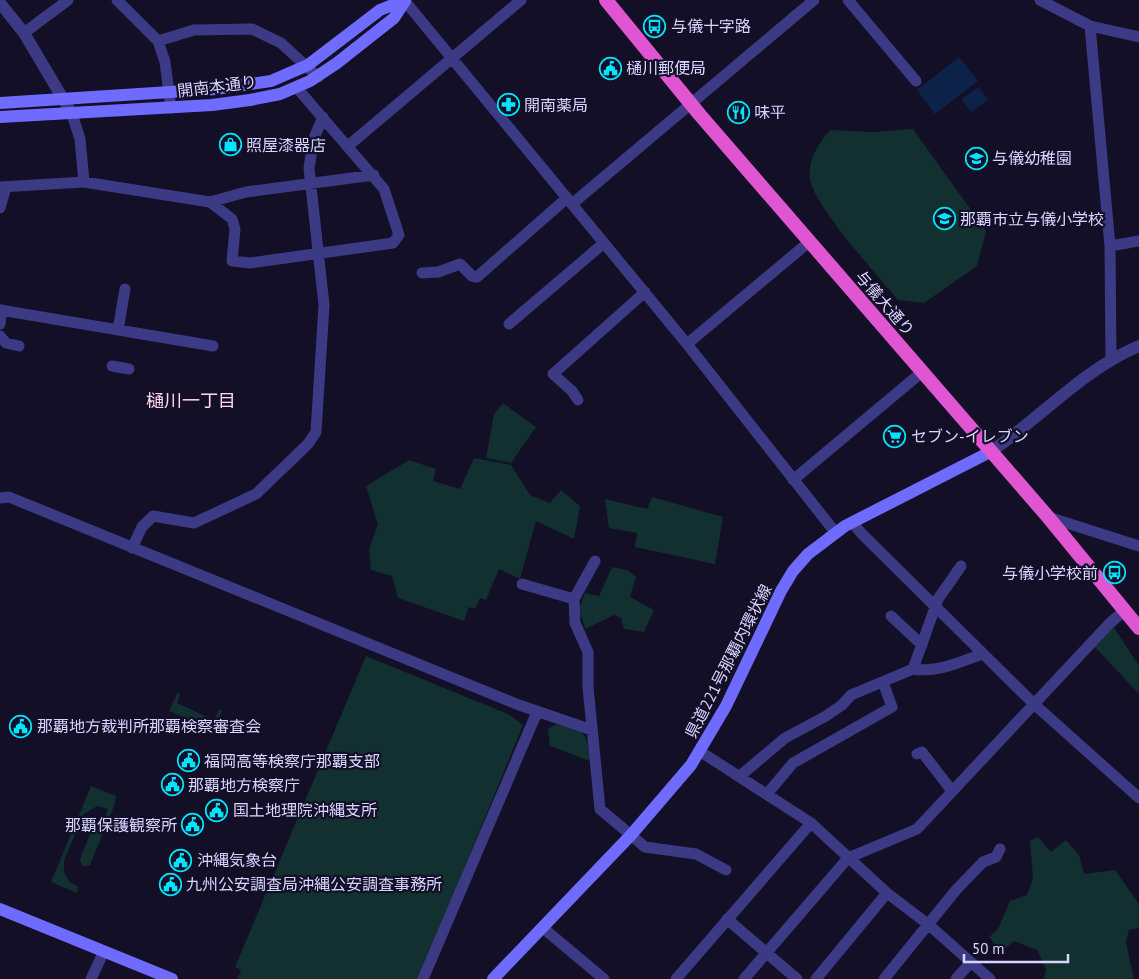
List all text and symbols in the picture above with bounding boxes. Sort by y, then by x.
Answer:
bus stop icon: 与儀十字路 [643,14,667,38]
place label: 与儀十字路 [671,16,751,36]
public building icon: 樋川郵便局 [598,56,622,80]
place label: 樋川郵便局 [626,58,706,78]
street label: 開南本通り [176,71,258,101]
pharmacy icon: 開南薬局 [496,93,520,117]
place label: 開南薬局 [524,95,588,115]
restaurant icon: 味平 [726,100,750,124]
place label: 味平 [754,102,786,122]
shop icon: 照屋漆器店 [218,133,242,157]
place label: 照屋漆器店 [246,135,326,155]
school or university icon: 与儀幼稚園 [964,146,988,170]
place label: 与儀幼稚園 [992,148,1072,168]
school or university icon: 那覇市立与儀小学校 [932,207,956,231]
place label: 那覇市立与儀小学校 [960,209,1104,229]
street label: 与儀大通り [851,266,919,340]
district label: 樋川一丁目 [146,389,236,412]
supermarket icon: セブン-イレブン [883,424,907,448]
place label: セブン-イレブン [911,426,1029,446]
bus stop icon: 与儀小学校前 [1102,561,1126,585]
place label: 与儀小学校前 [1002,563,1098,583]
street label: 県道221号那覇内環状線 [680,581,776,741]
public building icon: 那覇地方裁判所那覇検察審査会 [9,714,33,738]
place label: 那覇地方裁判所那覇検察審査会 [37,716,261,736]
public building icon: 福岡高等検察庁那覇支部 [176,749,200,773]
place label: 福岡高等検察庁那覇支部 [204,751,380,771]
public building icon: 那覇地方検察庁 [160,773,184,797]
place label: 那覇地方検察庁 [188,775,300,795]
public building icon: 国土地理院沖縄支所 [205,798,229,822]
place label: 国土地理院沖縄支所 [233,800,377,820]
public building icon: 那覇保護観察所 [181,813,205,837]
place label: 那覇保護観察所 [65,815,177,835]
public building icon: 沖縄気象台 [169,848,193,872]
place label: 沖縄気象台 [197,850,277,870]
public building icon: 九州公安調査局沖縄公安調査事務所 [158,872,182,896]
place label: 九州公安調査局沖縄公安調査事務所 [186,874,442,894]
scale bar [964,932,1068,964]
text: 50 m [972,939,1005,958]

